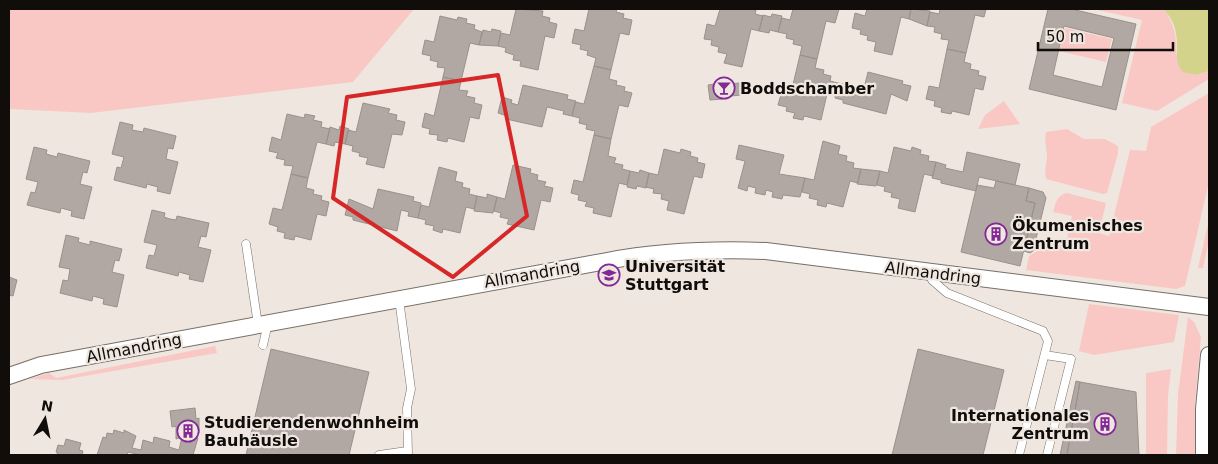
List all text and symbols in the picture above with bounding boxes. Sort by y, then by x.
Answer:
scale bar [1038,20,1173,52]
text: 50 m [1046,28,1084,46]
bar icon: Boddschamber [712,76,736,100]
place label: Boddschamber [740,79,874,98]
place label: Ökumenisches Zentrum [1012,216,1143,253]
building icon: Ökumenisches Zentrum [984,222,1008,246]
street label: Allmandring [483,256,581,292]
place label: Universität Stuttgart [625,257,725,294]
street label: Allmandring [884,258,982,288]
school or university icon: Universität Stuttgart [597,263,621,287]
street label: Allmandring [85,329,183,367]
north arrow [20,394,70,444]
text: N [40,397,54,415]
place label: Internationales Zentrum [951,406,1089,443]
building icon: Internationales Zentrum [1093,412,1117,436]
place label: Studierendenwohnheim Bauhäusle [204,413,419,450]
building icon: Studierendenwohnheim Bauhäusle [176,419,200,443]

